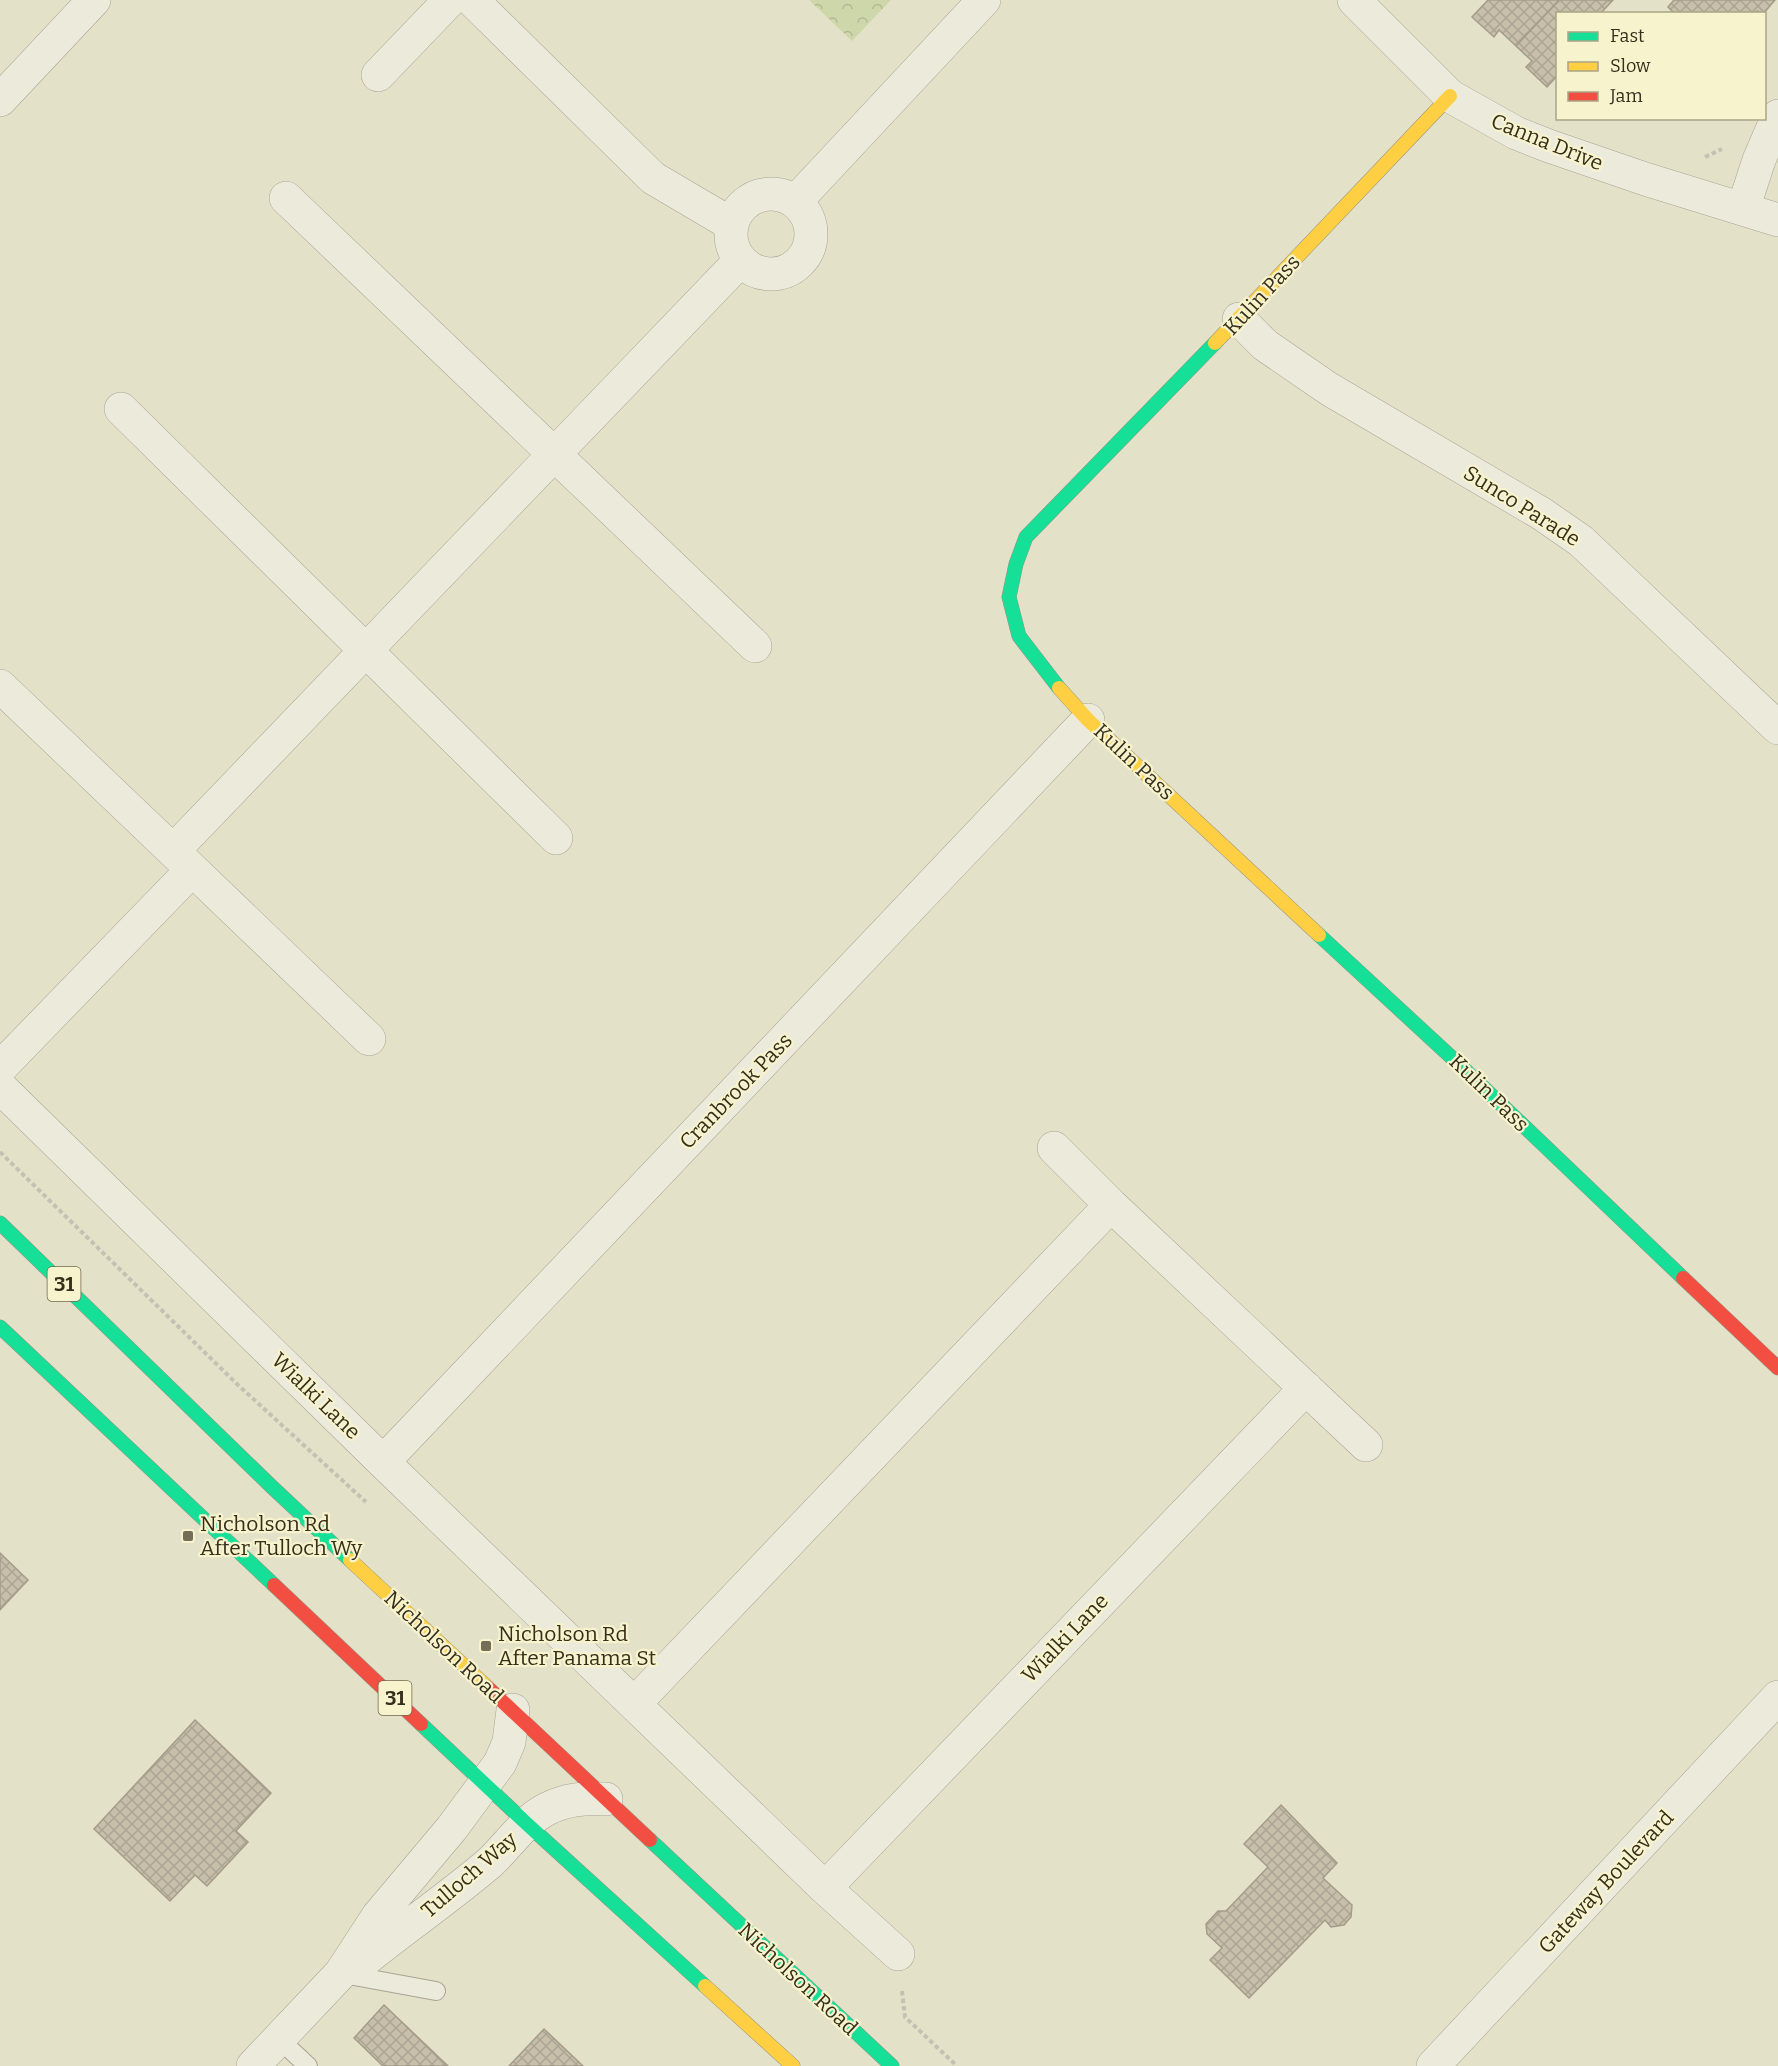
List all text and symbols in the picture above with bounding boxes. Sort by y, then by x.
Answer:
legend [1556,12,1766,120]
text: Fast [1610,25,1645,47]
text: Slow [1610,55,1651,77]
text: Jam [1609,85,1643,107]
street label: Canna Drive [1487,108,1607,176]
street label: Kulin Pass [1218,249,1306,341]
street label: Sunco Parade [1459,460,1585,552]
street label: Kulin Pass [1088,718,1180,806]
street label: Cranbrook Pass [674,1028,798,1154]
street label: Kulin Pass [1444,1049,1534,1137]
road number: 31 [48,1267,80,1301]
street label: Wialki Lane [266,1347,366,1445]
place label: Nicholson Rd After Tulloch Wy [200,1511,363,1561]
marker: Nicholson Rd After Tulloch Wy [181,1529,195,1543]
street label: Nicholson Road [379,1585,509,1709]
street label: Wialki Lane [1016,1588,1114,1688]
place label: Nicholson Rd After Panama St [498,1621,657,1671]
marker: Nicholson Rd After Panama St [479,1639,493,1653]
road number: 31 [378,1681,412,1715]
street label: Gateway Boulevard [1533,1805,1679,1959]
street label: Tulloch Way [416,1826,523,1924]
street label: Nicholson Road [733,1917,863,2041]

